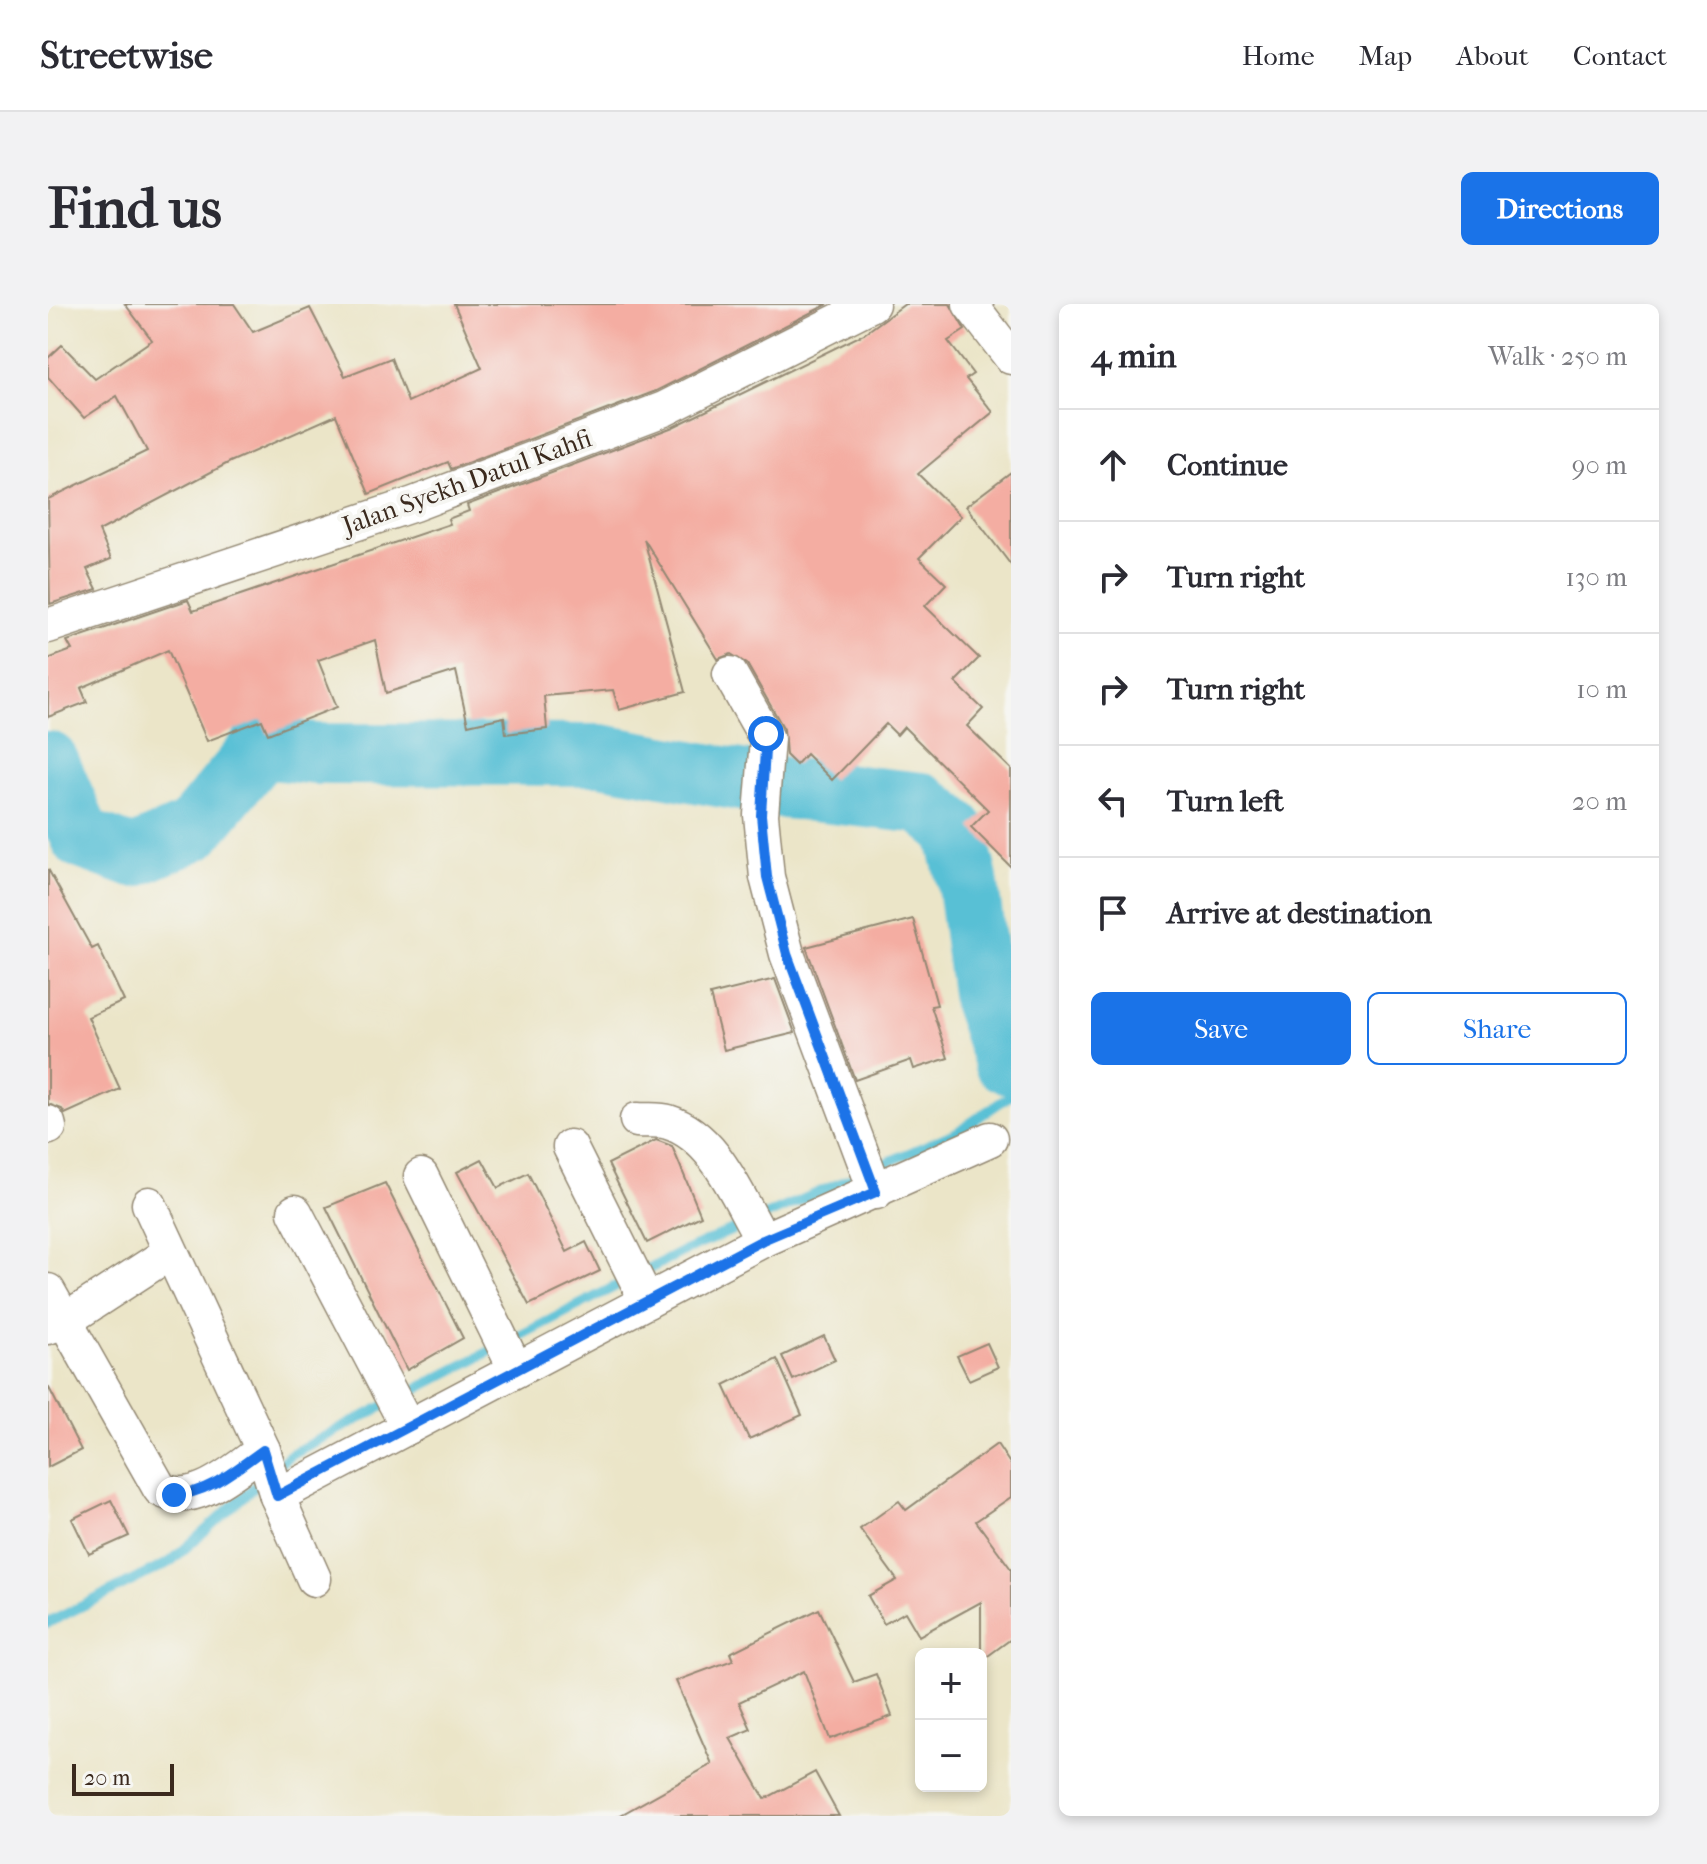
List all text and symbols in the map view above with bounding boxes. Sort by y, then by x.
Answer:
text: Streetwise [40,33,213,78]
text: Home [1242,39,1315,72]
text: Map [1359,39,1412,72]
text: About [1456,39,1529,72]
text: Contact [1573,39,1667,72]
button: Directions [1461,172,1659,245]
text: Find us [48,176,222,241]
text: 4 min [1091,336,1176,376]
text: Walk · 250 m [1488,341,1627,372]
street label: Jalan Syekh Datul Kahfi [336,423,596,542]
icon: ahead [1091,443,1135,487]
text: Continue [1167,448,1288,483]
text: 90 m [1572,450,1627,481]
icon: right [1091,555,1135,599]
text: Turn right [1167,560,1305,595]
text: 130 m [1566,562,1627,593]
icon: right [1091,667,1135,711]
text: Turn right [1167,672,1305,707]
text: 10 m [1576,674,1627,705]
route start [748,716,784,752]
icon: left [1091,779,1135,823]
text: Turn left [1167,784,1284,819]
text: 20 m [1572,786,1627,817]
icon: arrive [1091,891,1135,935]
text: Arrive at destination [1167,896,1432,931]
button: Save [1091,992,1351,1065]
button: Share [1367,992,1627,1065]
route end [156,1477,192,1513]
map controls [915,1648,987,1792]
button: + [915,1648,987,1720]
button: − [915,1720,987,1792]
scale bar [72,1760,174,1796]
text: 20 m [84,1765,130,1791]

